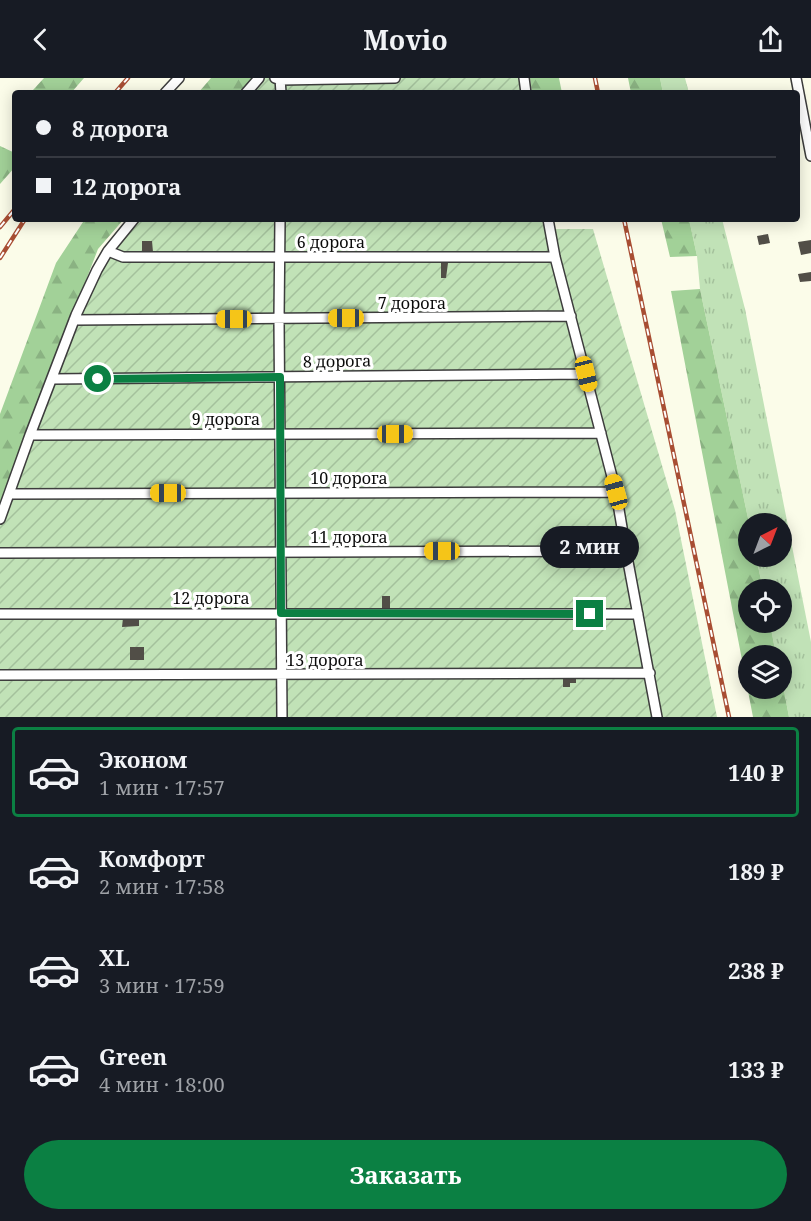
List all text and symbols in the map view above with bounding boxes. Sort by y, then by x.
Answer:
text: Movio [363,21,448,58]
icon: back [24,23,57,56]
icon: share [754,23,787,56]
text: 8 дорога [72,113,169,143]
text: 12 дорога [72,171,181,201]
street label: 6 дорога [297,231,365,253]
street label: 7 дорога [378,292,446,314]
car [328,309,364,327]
car [216,310,252,328]
street label: 8 дорога [303,349,371,373]
car [573,354,599,394]
route start [84,365,111,392]
street label: 9 дорога [192,408,260,430]
car [377,425,413,443]
street label: 10 дорога [310,467,388,489]
car [603,472,629,512]
car [150,484,186,502]
north arrow [738,513,792,567]
map controls [738,513,792,699]
street label: 11 дорога [310,526,388,548]
callout: 2 мин [540,527,640,569]
text: 2 мин [559,533,620,560]
car [424,542,460,560]
button: locate [738,579,792,633]
street label: 12 дорога [172,587,250,609]
route end [576,600,603,627]
button: layers [738,645,792,699]
street label: 13 дорога [286,649,364,671]
text: Эконом [99,744,187,774]
icon: car [27,745,81,799]
text: 140 ₽ [728,757,784,787]
text: 1 мин · 17:57 [99,774,225,801]
text: Комфорт [99,843,205,873]
icon: car [27,844,81,898]
text: 189 ₽ [728,856,784,886]
text: 2 мин · 17:58 [99,873,225,900]
text: XL [99,942,130,972]
icon: car [27,943,81,997]
text: 238 ₽ [728,955,784,985]
text: 3 мин · 17:59 [99,972,225,999]
text: Green [99,1041,167,1071]
icon: car [27,1042,81,1096]
text: 133 ₽ [728,1054,784,1084]
text: 4 мин · 18:00 [99,1071,225,1098]
button: Заказать [24,1140,787,1209]

